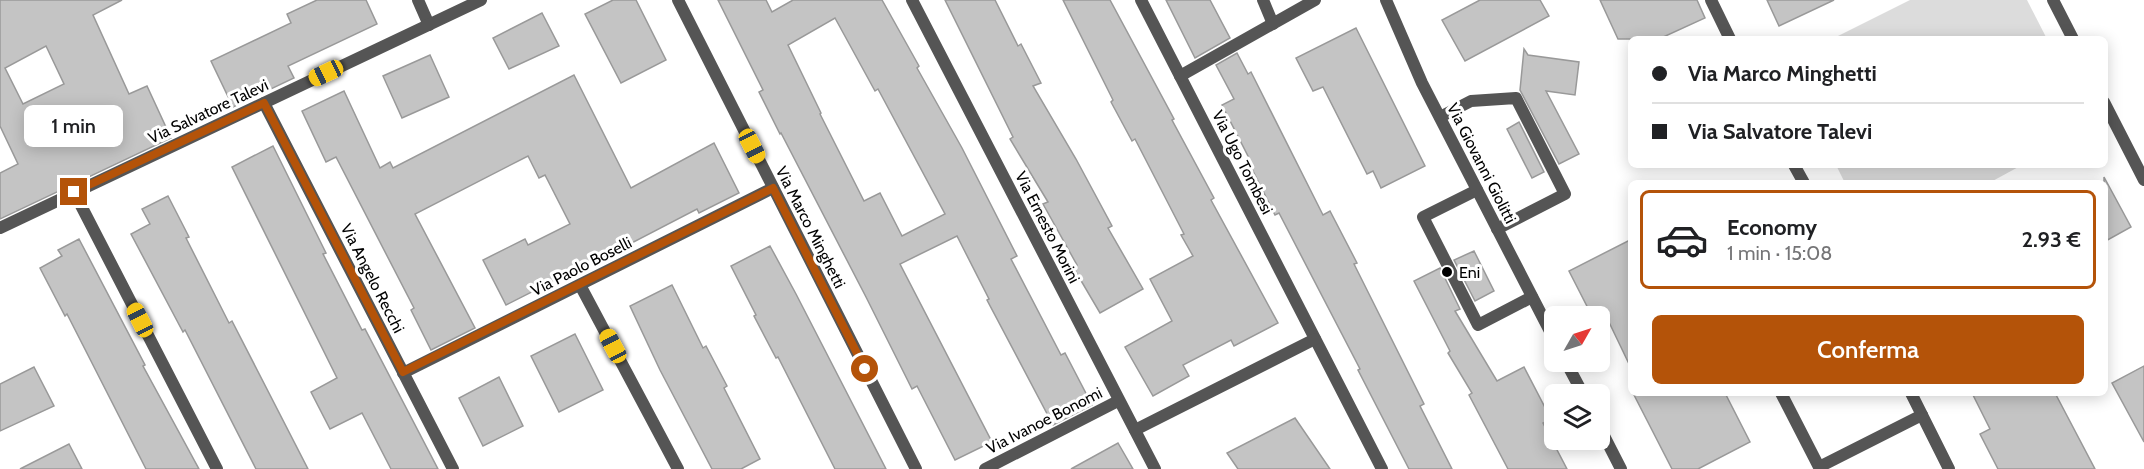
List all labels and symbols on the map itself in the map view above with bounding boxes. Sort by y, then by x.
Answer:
car [306,57,346,89]
street label: Via Salvatore Talevi [145,75,271,148]
street label: Via Giovanni Giolitti [1443,100,1520,227]
callout: 1 min [25,105,124,147]
street label: Via Ugo Tombesi [1208,107,1277,217]
car [736,126,768,166]
street label: Via Marco Minghetti [772,163,850,291]
street label: Via Ernesto Morini [1011,168,1084,286]
route end [60,178,87,205]
street label: Via Angelo Recchi [337,220,408,336]
street label: Via Paolo Boselli [528,233,635,300]
place label: Eni [1459,263,1480,282]
marker: Eni [1440,265,1454,279]
car [124,300,156,340]
north arrow [1544,306,1610,372]
car [597,326,629,366]
route start [851,355,878,382]
street label: Via Ivanoe Bonomi [983,383,1105,458]

